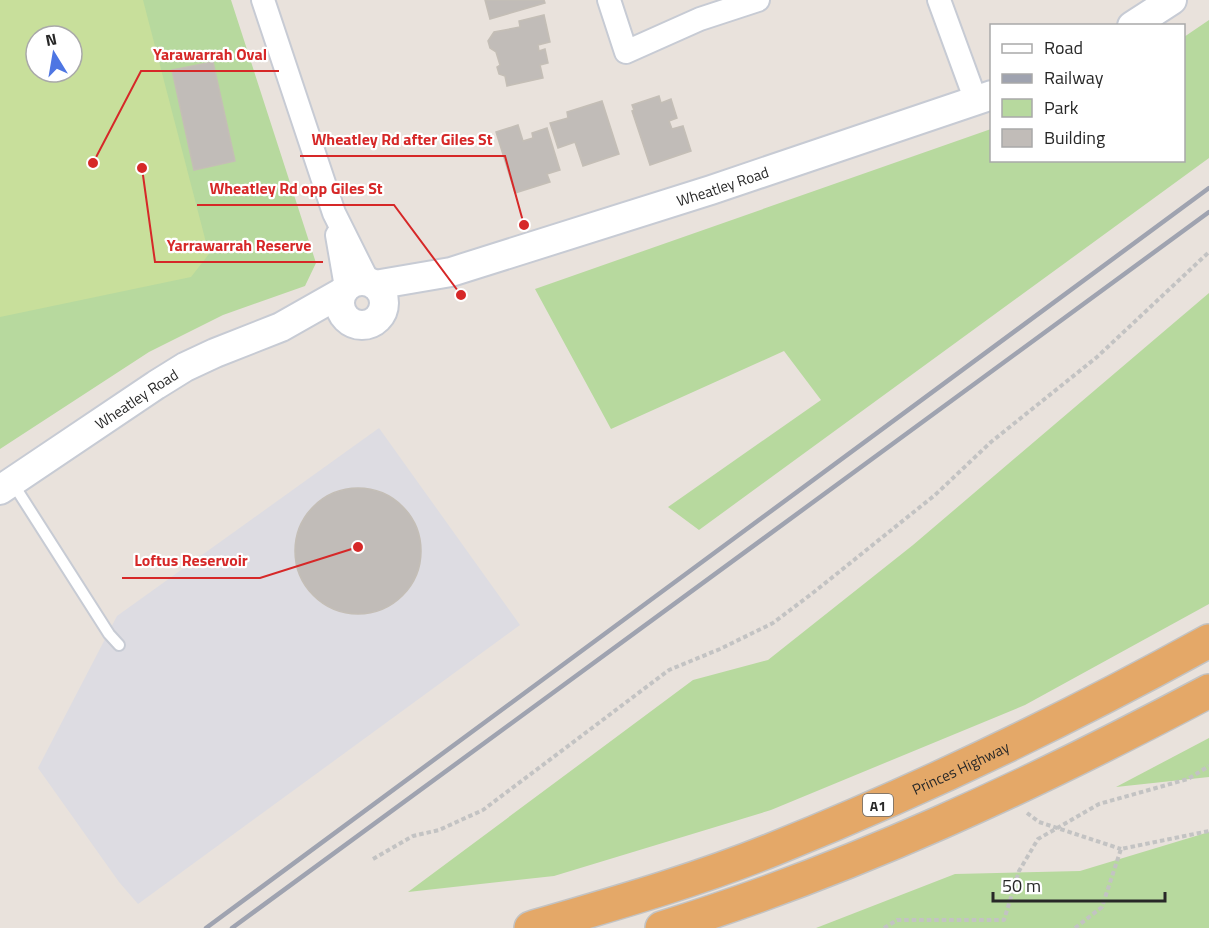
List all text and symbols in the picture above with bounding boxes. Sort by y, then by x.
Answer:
north arrow [24,24,84,84]
legend [990,24,1185,162]
text: N [43,26,59,52]
text: Road [1044,34,1083,61]
callout: Yarawarrah Oval [141,37,279,71]
text: Yarawarrah Oval [153,42,267,66]
text: Railway [1044,64,1104,91]
text: Park [1044,94,1079,121]
callout: Wheatley Rd after Giles St [300,122,505,156]
text: Building [1044,124,1105,151]
text: Wheatley Rd after Giles St [311,127,493,151]
street label: Wheatley Road [674,160,772,212]
callout: Wheatley Rd opp Giles St [197,171,394,205]
text: Wheatley Rd opp Giles St [209,176,383,200]
callout: Yarrawarrah Reserve [155,228,323,262]
text: Yarrawarrah Reserve [167,233,311,257]
street label: Wheatley Road [90,363,182,435]
callout: Loftus Reservoir [122,544,260,578]
text: Loftus Reservoir [134,548,248,572]
street label: Princes Highway [908,735,1013,800]
road number: A1 [863,794,893,816]
scale bar [993,865,1166,903]
text: 50 m [1002,872,1041,899]

